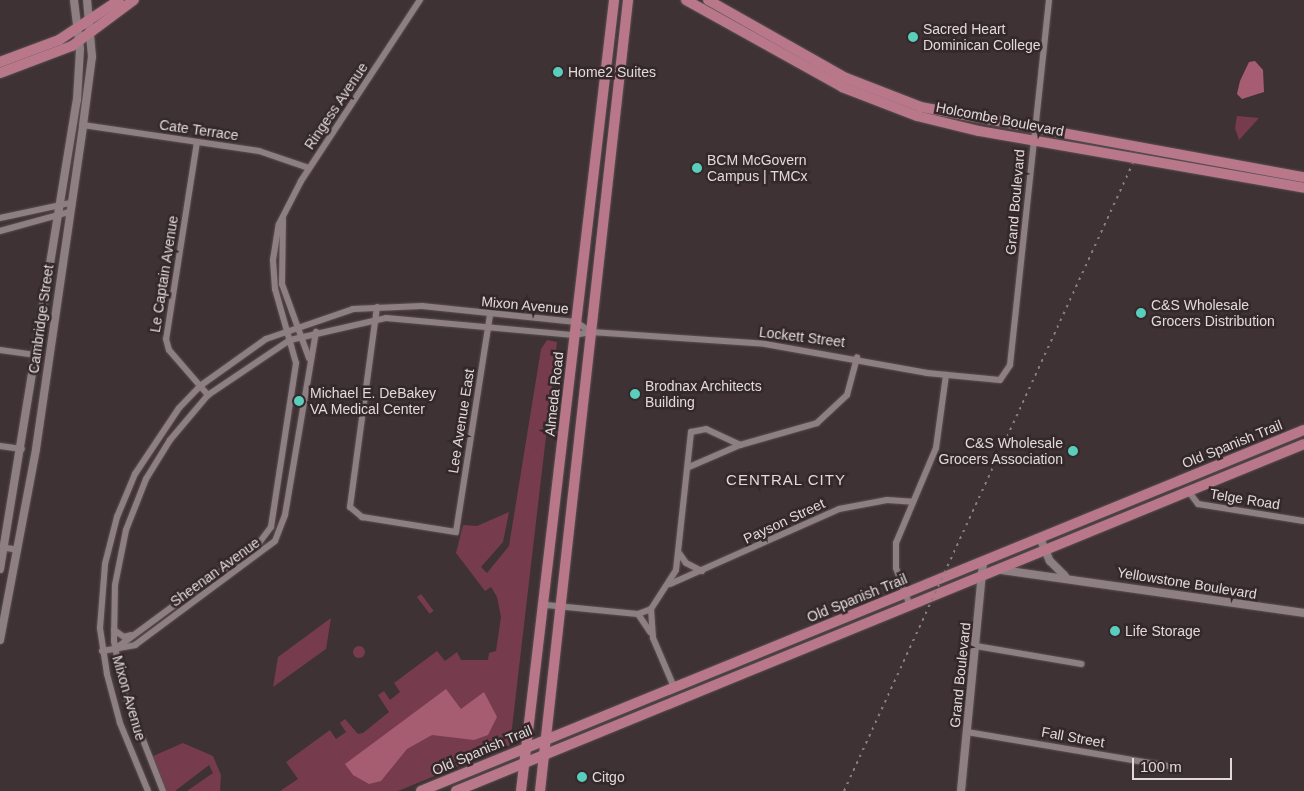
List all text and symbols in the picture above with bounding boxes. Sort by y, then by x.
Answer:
place label: Sacred Heart Dominican College [923,21,1041,54]
marker: Sacred Heart Dominican College [907,31,919,43]
street label: Ringess Avenue [301,59,371,153]
place label: Home2 Suites [568,64,656,80]
marker: Home2 Suites [552,66,564,78]
street label: Holcombe Boulevard [935,98,1065,140]
street label: Cate Terrace [158,116,240,144]
street label: Grand Boulevard [1002,149,1028,255]
place label: BCM McGovern Campus | TMCx [707,152,808,184]
marker: BCM McGovern Campus | TMCx [691,162,703,174]
street label: Le Captain Avenue [146,214,182,334]
street label: Cambridge Street [25,264,57,374]
street label: Mixon Avenue [480,293,570,317]
place label: C&S Wholesale Grocers Distribution [1151,297,1275,330]
marker: C&S Wholesale Grocers Distribution [1135,307,1147,319]
street label: Lockett Street [758,323,846,351]
street label: Almeda Road [541,351,567,437]
street label: Lee Avenue East [444,367,478,475]
place label: Brodnax Architects Building [645,378,762,411]
place label: Michael E. DeBakey VA Medical Center [310,385,436,418]
marker: Brodnax Architects Building [629,388,641,400]
marker: Michael E. DeBakey VA Medical Center [292,394,306,408]
street label: Old Spanish Trail [1179,416,1285,472]
place label: C&S Wholesale Grocers Association [938,435,1063,468]
marker: C&S Wholesale Grocers Association [1067,445,1079,457]
district label: CENTRAL CITY [724,471,848,489]
street label: Telge Road [1209,485,1281,513]
street label: Payson Street [741,495,827,547]
street label: Sheenan Avenue [167,534,263,610]
street label: Yellowstone Boulevard [1116,564,1258,602]
street label: Old Spanish Trail [804,570,910,626]
street label: Grand Boulevard [946,621,974,729]
place label: Life Storage [1125,623,1200,639]
marker: Life Storage [1109,625,1121,637]
street label: Mixon Avenue [109,653,149,743]
street label: Old Spanish Trail [430,721,534,779]
street label: Fall Street [1040,723,1106,751]
scale bar [1134,748,1234,780]
text: 100 m [1140,758,1182,775]
place label: Citgo [592,769,625,785]
marker: Citgo [576,771,588,783]

